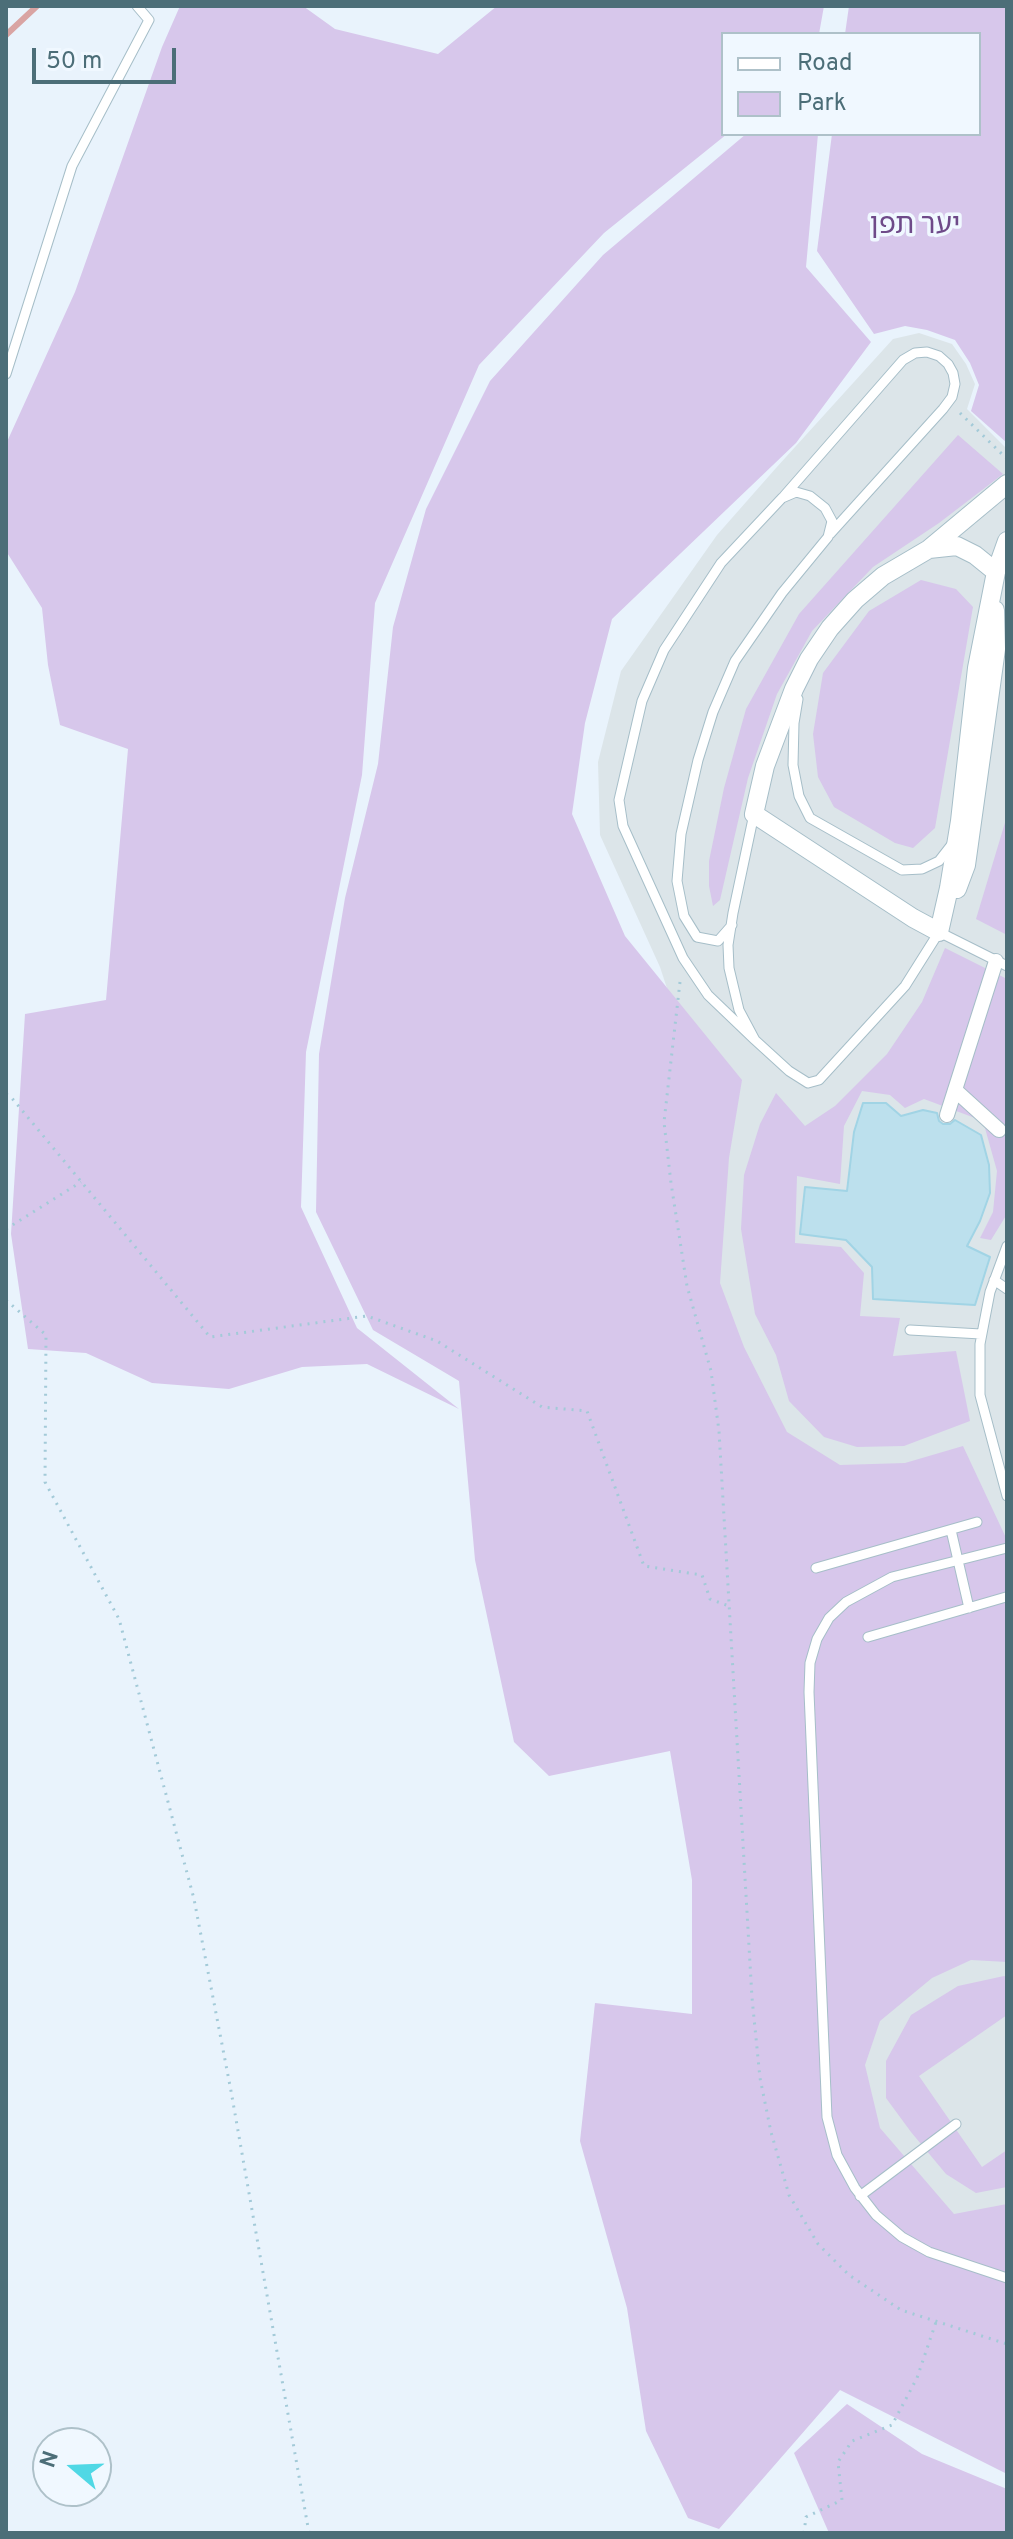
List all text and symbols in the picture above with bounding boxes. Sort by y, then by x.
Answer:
scale bar [36,32,180,82]
legend [721,32,981,136]
text: 50 m [46,47,102,77]
text: Road [797,49,853,79]
text: Park [797,89,847,119]
park label: יער תפן [870,210,960,244]
north arrow [32,2427,112,2507]
text: N [35,2448,66,2472]

